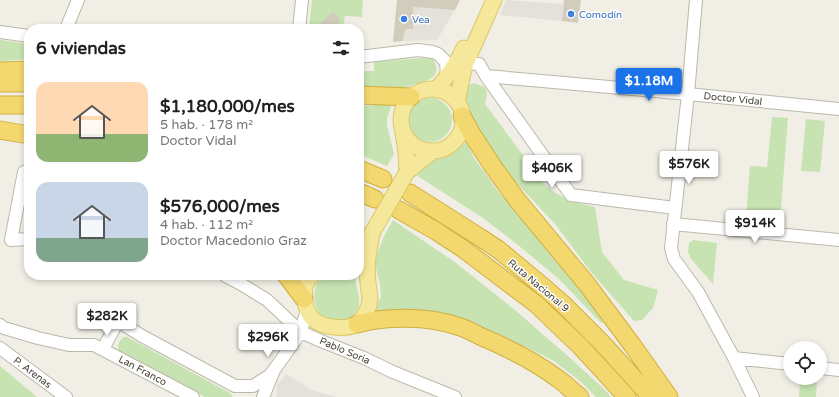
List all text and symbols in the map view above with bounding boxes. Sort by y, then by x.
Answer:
marker: Comodín [566,9,576,19]
place label: Comodín [579,9,622,21]
marker: Vea [399,14,409,24]
place label: Vea [412,14,430,26]
icon: filters [330,37,352,59]
text: 6 viviendas [36,38,126,59]
pin: $1.18M [616,68,682,102]
text: $1.18M [625,73,673,89]
street label: Doctor Vidal [703,90,763,108]
text: $1,180,000/mes [160,96,295,117]
icon: home [68,98,116,146]
text: 5 hab. · 178 m² [160,117,253,133]
text: Doctor Vidal [160,133,236,149]
pin: $576K [661,151,717,185]
pin: $406K [524,155,580,189]
text: $576K [668,156,710,172]
text: $406K [531,160,573,176]
text: $576,000/mes [160,196,280,217]
icon: home [68,198,116,246]
pin: $914K [727,210,783,244]
text: $914K [734,215,776,231]
text: 4 hab. · 112 m² [160,217,253,233]
text: Doctor Macedonio Graz [160,233,307,249]
street label: Ruta Nacional 9 [505,257,571,315]
pin: $282K [79,303,135,337]
text: $282K [86,308,128,324]
pin: $296K [240,324,296,358]
text: $296K [247,329,289,345]
street label: Pablo Soria [318,335,372,367]
map controls [783,341,827,385]
button: locate [783,341,827,385]
street label: Lan Franco [116,353,169,389]
street label: P. Arenas [11,355,54,391]

